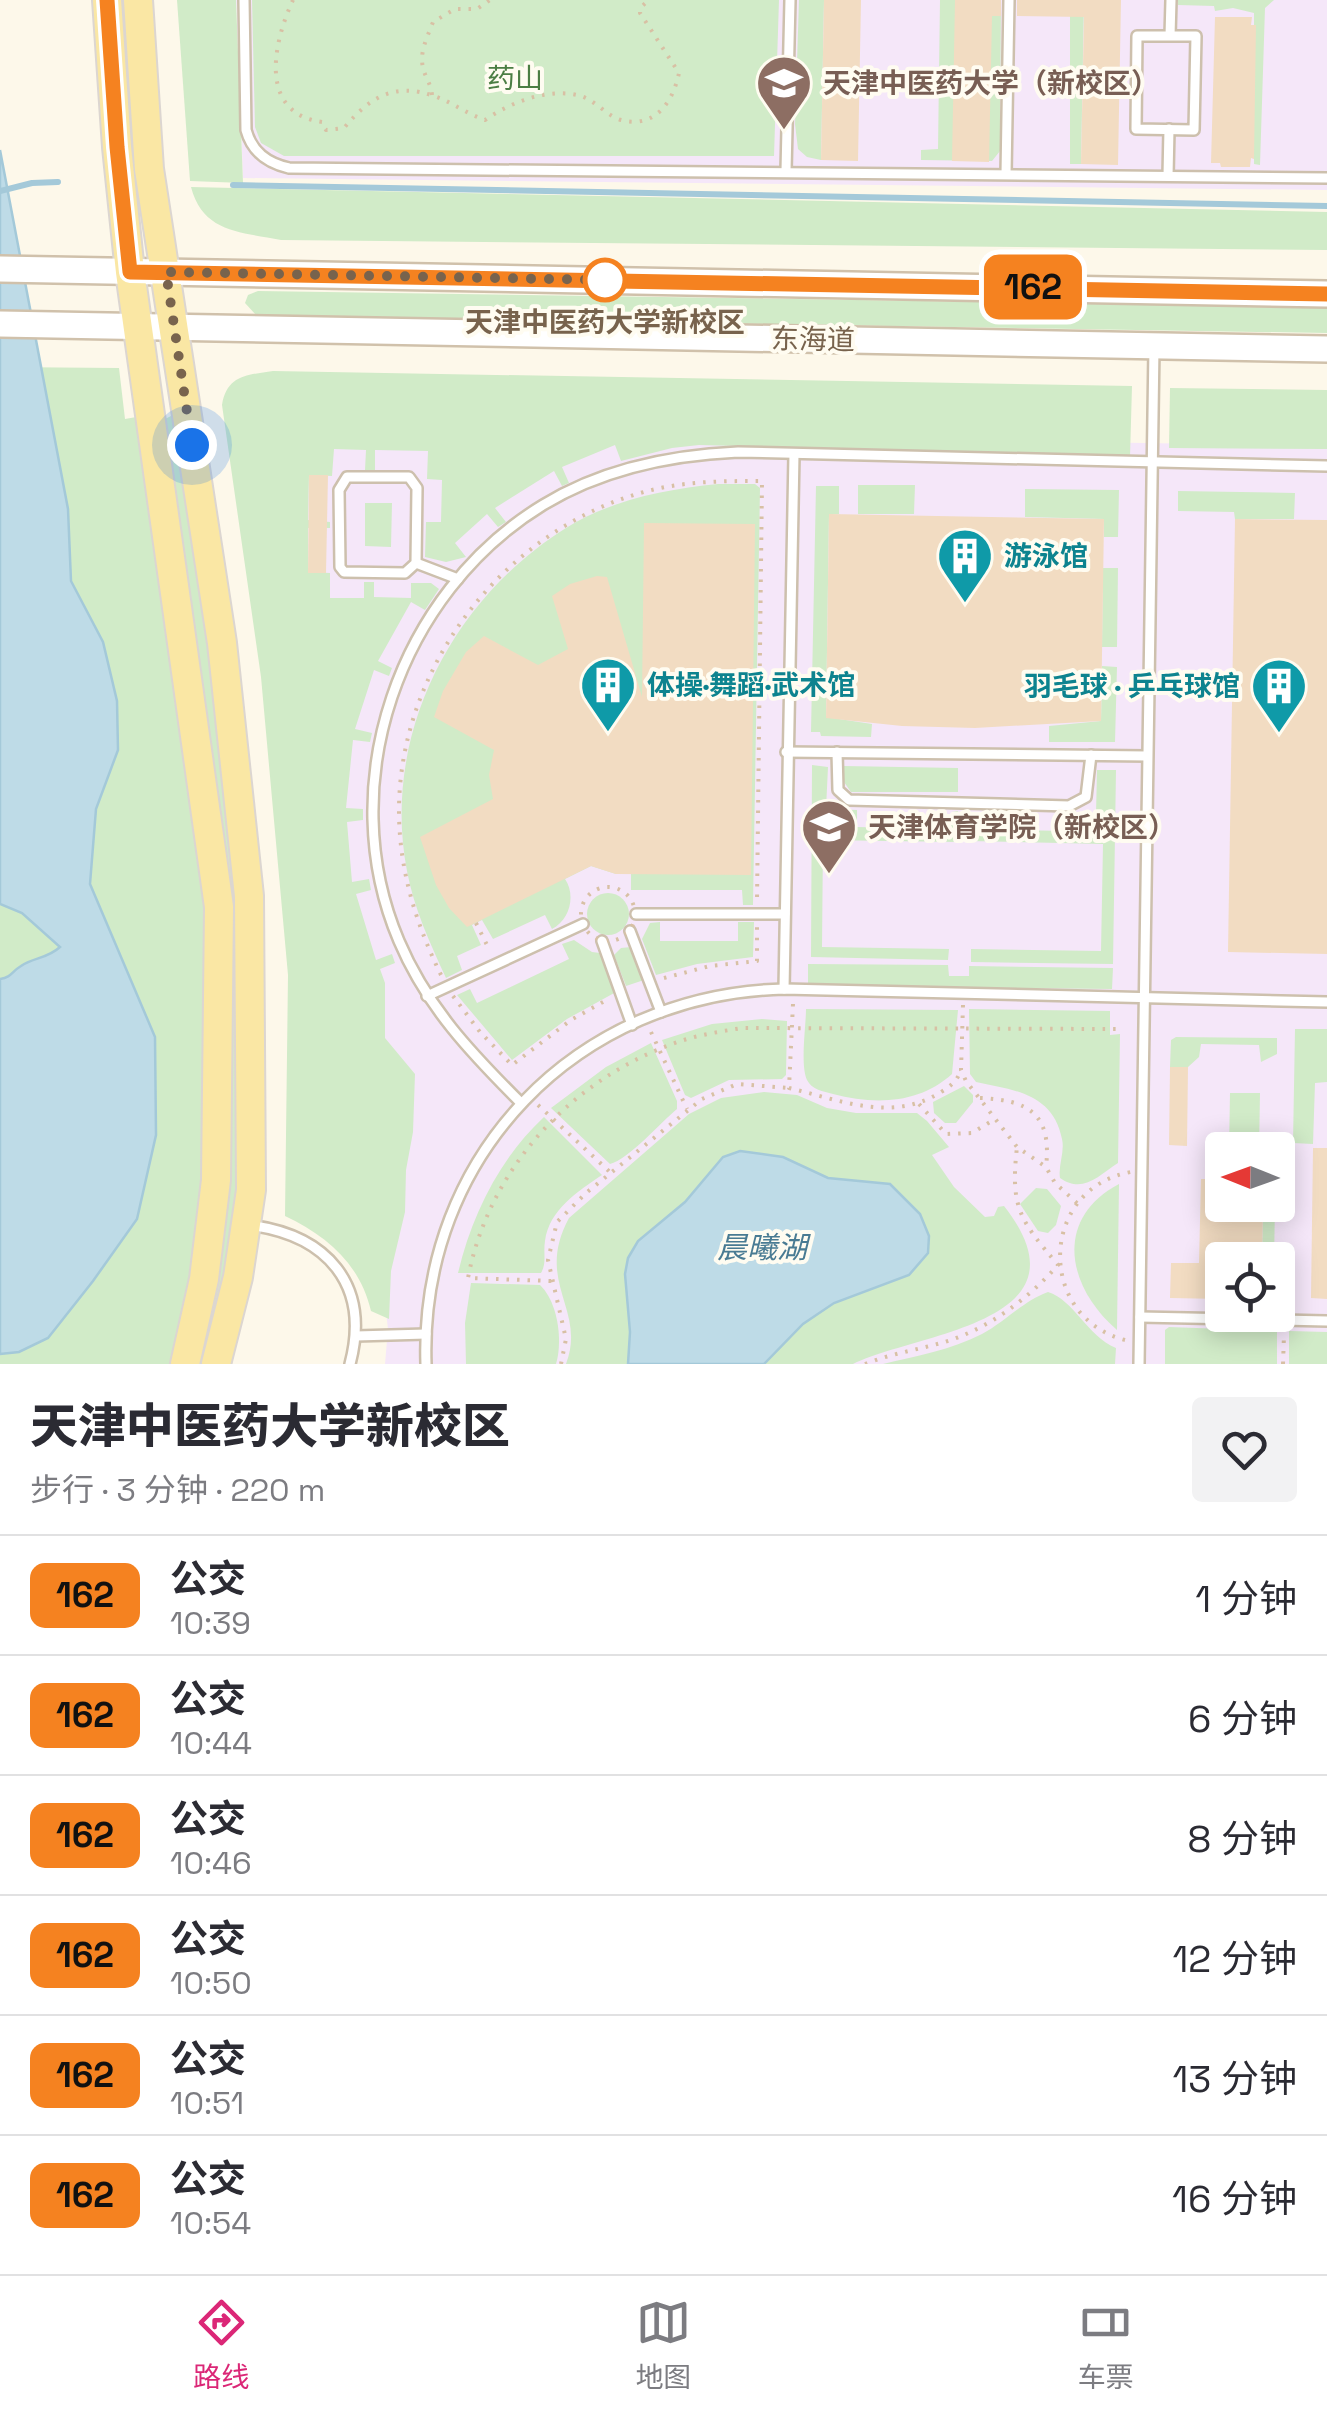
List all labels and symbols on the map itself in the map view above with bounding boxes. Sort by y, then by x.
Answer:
school or university icon: 天津中医药大学（新校区） [754,53,814,132]
park label: 药山 [487,60,543,96]
place label: 天津中医药大学（新校区） [823,65,1159,101]
line badge: 162 [976,254,1090,320]
marker: 天津中医药大学新校区 [584,259,626,301]
place label: 天津中医药大学新校区 [465,304,745,340]
street label: 东海道 [771,320,855,358]
your location [167,420,217,470]
building icon: 游泳馆 [935,526,995,605]
place label: 游泳馆 [1004,538,1088,574]
building icon: 体操·舞蹈·武术馆 [578,655,638,734]
building icon: 羽毛球 · 乒乓球馆 [1249,656,1309,735]
place label: 体操·舞蹈·武术馆 [647,667,855,703]
place label: 羽毛球 · 乒乓球馆 [1024,668,1240,704]
school or university icon: 天津体育学院（新校区） [799,797,859,876]
place label: 天津体育学院（新校区） [868,809,1176,845]
north arrow [1205,1132,1295,1222]
water label: 晨曦湖 [717,1228,811,1267]

